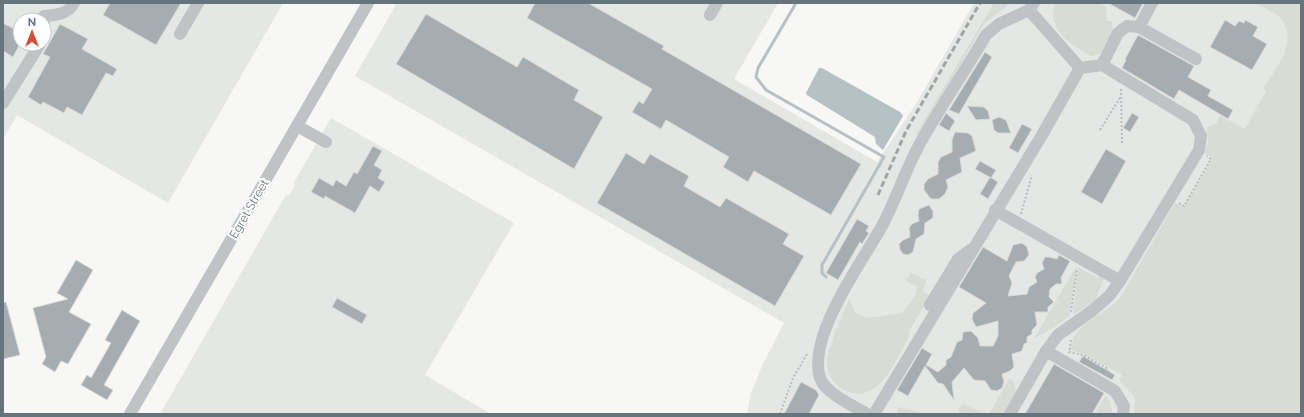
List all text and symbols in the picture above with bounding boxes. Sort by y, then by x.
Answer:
north arrow [12,12,52,52]
text: N [28,16,36,29]
street label: Egret Street [226,177,272,241]

